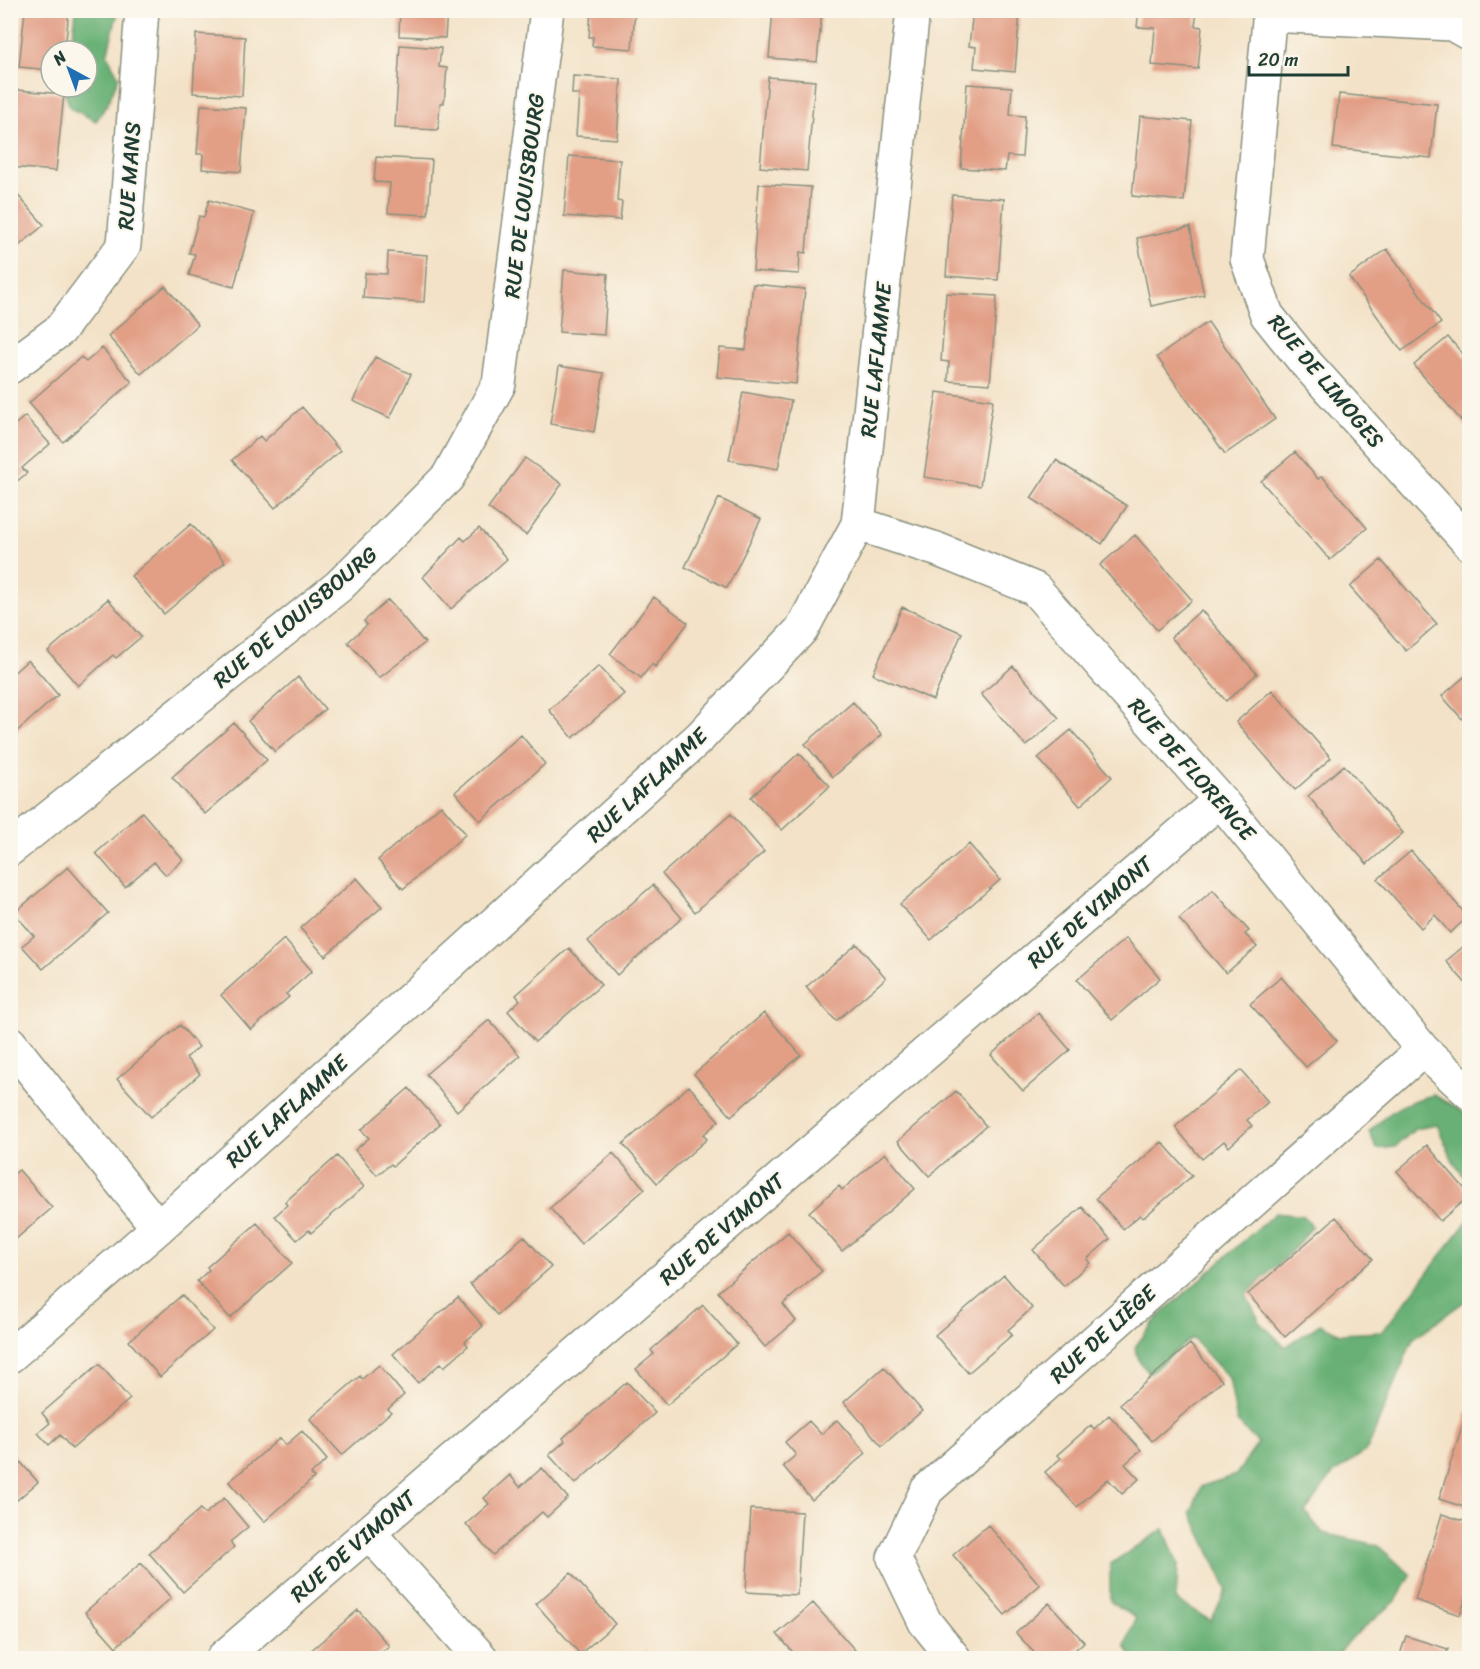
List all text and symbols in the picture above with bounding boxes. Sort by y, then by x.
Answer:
north arrow [39,39,99,99]
scale bar [1249,39,1348,77]
text: N [45,43,74,73]
text: 20 m [1258,44,1298,76]
street label: RUE DE LOUISBOURG [492,91,556,301]
street label: RUE MANS [106,120,152,231]
street label: RUE LAFLAMME [848,279,904,439]
street label: RUE DE LIMOGES [1258,305,1394,457]
street label: RUE DE LOUISBOURG [204,536,387,698]
street label: RUE DE FLORENCE [1118,688,1267,851]
street label: RUE LAFLAMME [577,716,719,852]
street label: RUE DE VIMONT [1018,845,1163,978]
street label: RUE LAFLAMME [216,1043,359,1178]
street label: RUE DE VIMONT [650,1162,795,1295]
street label: RUE DE LIÈGE [1040,1274,1167,1393]
street label: RUE DE VIMONT [281,1479,426,1612]

